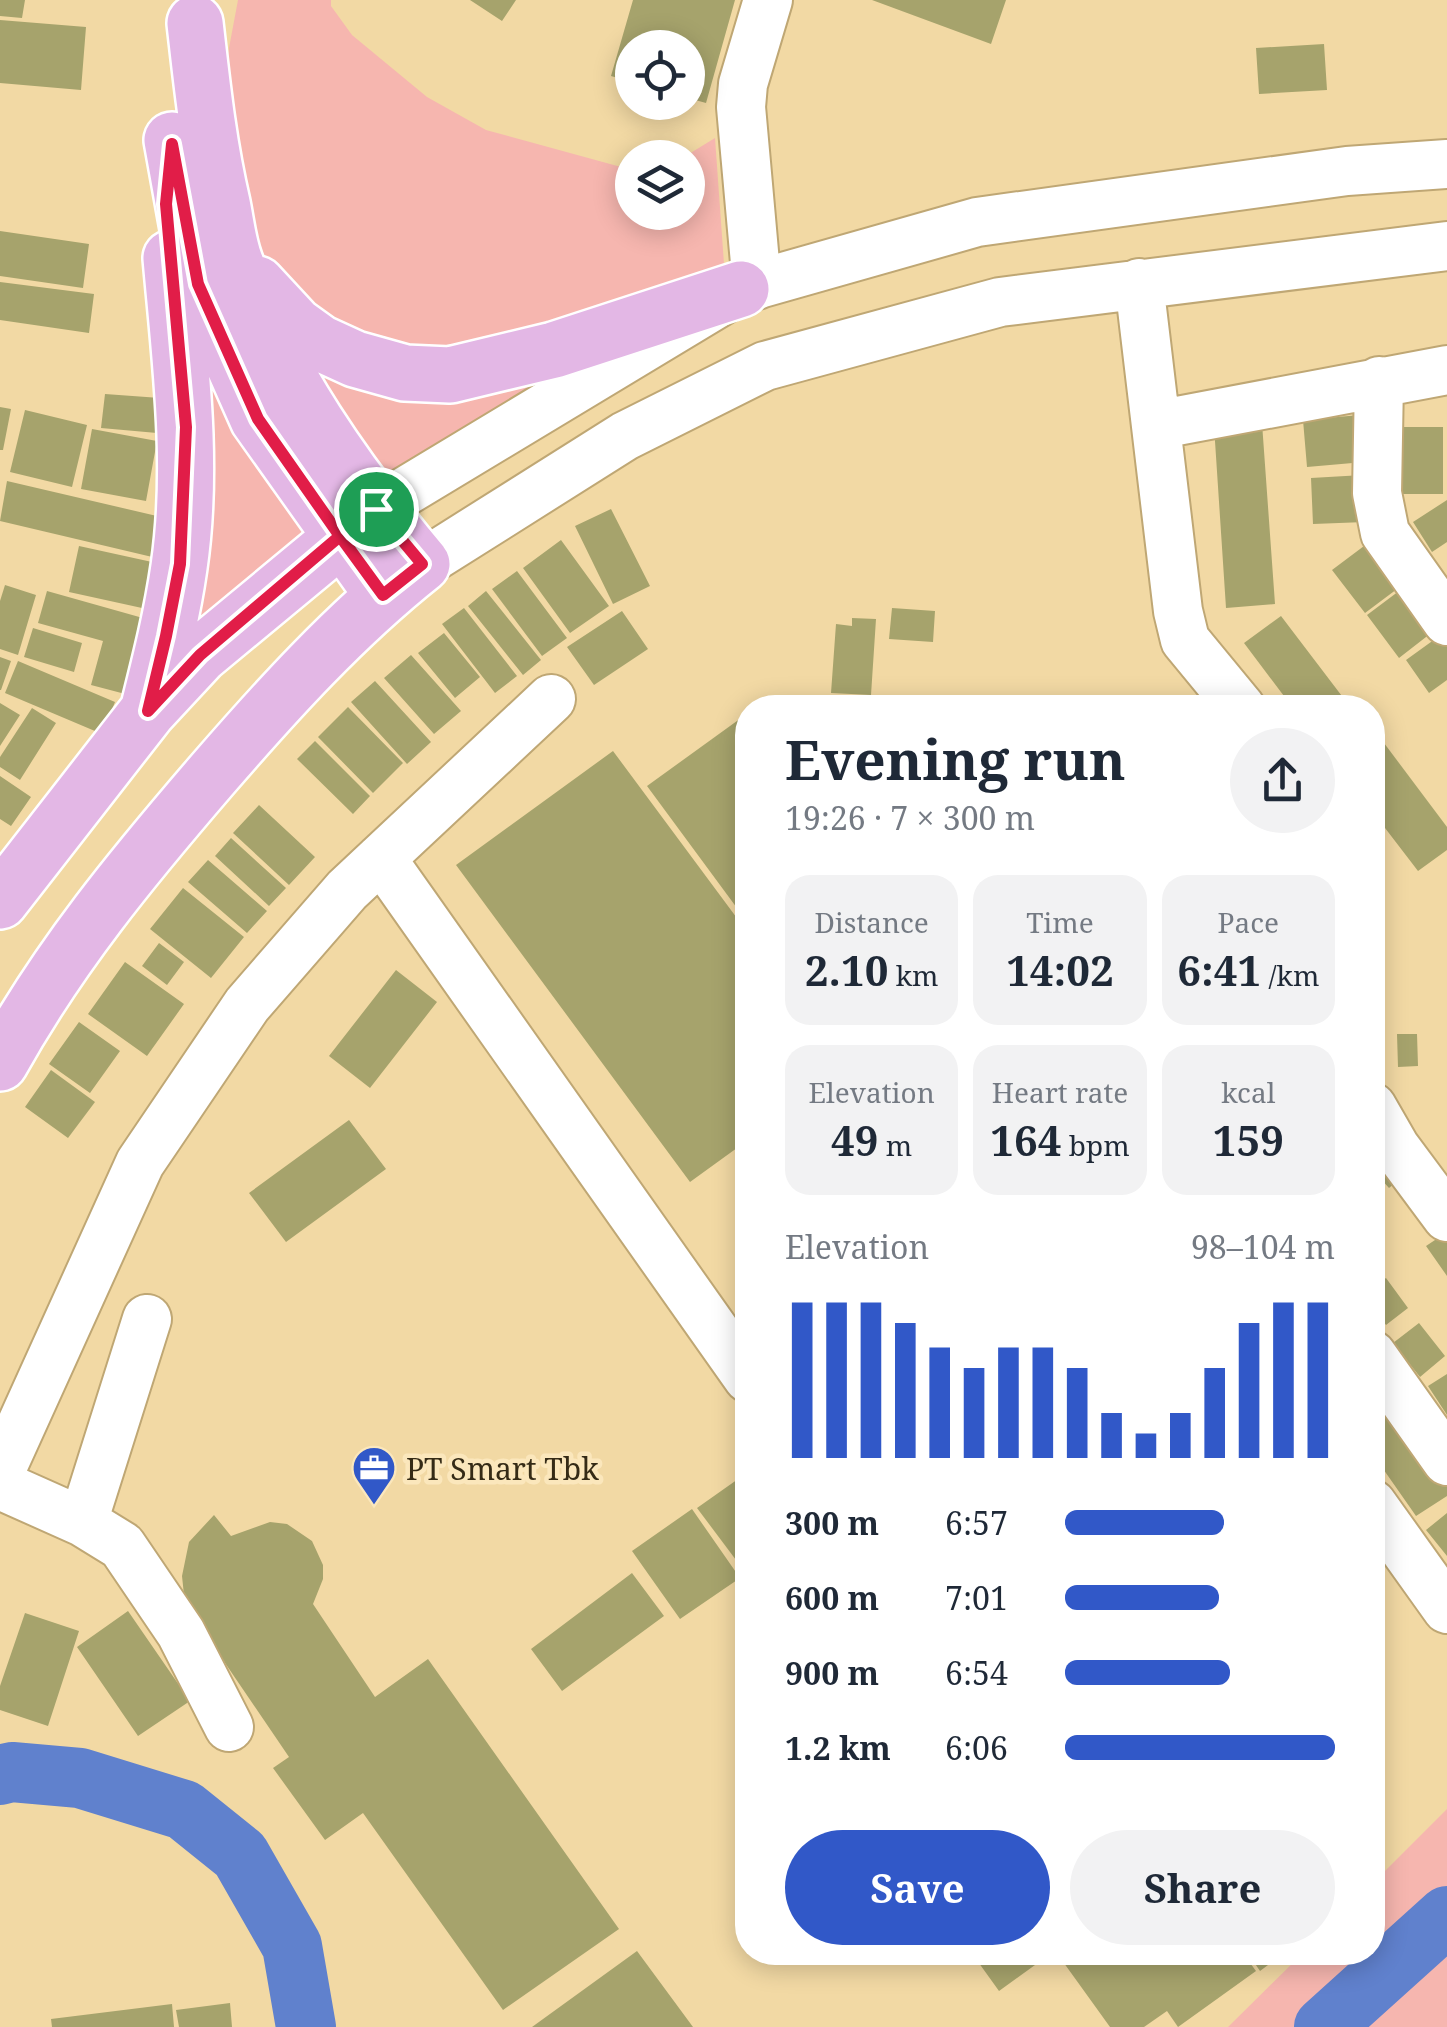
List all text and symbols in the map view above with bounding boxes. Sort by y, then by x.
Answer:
map controls [615,30,705,230]
button: locate [615,30,705,120]
button: layers [615,140,705,230]
pin [334,467,419,552]
icon: arrive [349,482,404,537]
text: Evening run [785,721,1126,796]
button: share [1230,728,1335,833]
text: 19:26 · 7 × 300 m [785,796,1035,839]
text: Distance [814,903,929,941]
text: Time [1026,903,1094,941]
text: Pace [1218,903,1279,941]
text: 2.10 [805,941,888,998]
text: 14:02 [1006,941,1114,998]
text: 6:41 [1177,941,1261,998]
text: km [888,956,939,994]
text: /km [1261,956,1319,994]
text: Elevation [809,1073,935,1111]
text: Heart rate [992,1073,1128,1111]
text: kcal [1221,1073,1275,1111]
text: 49 [831,1111,879,1168]
text: 164 [990,1111,1062,1168]
text: 159 [1213,1111,1284,1168]
text: m [879,1126,912,1164]
text: bpm [1062,1126,1130,1164]
text: Elevation [785,1225,929,1268]
text: 98–104 m [1191,1225,1335,1268]
office icon: PT Smart Tbk [351,1445,397,1506]
place label: PT Smart Tbk [406,1448,599,1489]
text: 300 m [785,1501,879,1544]
text: 6:57 [945,1501,1008,1544]
text: 600 m [785,1576,879,1619]
text: 7:01 [945,1576,1008,1619]
text: 900 m [785,1651,879,1694]
text: 6:54 [945,1651,1008,1694]
text: 1.2 km [785,1726,891,1769]
text: 6:06 [945,1726,1008,1769]
button: Save [785,1830,1050,1945]
button: Share [1070,1830,1335,1945]

